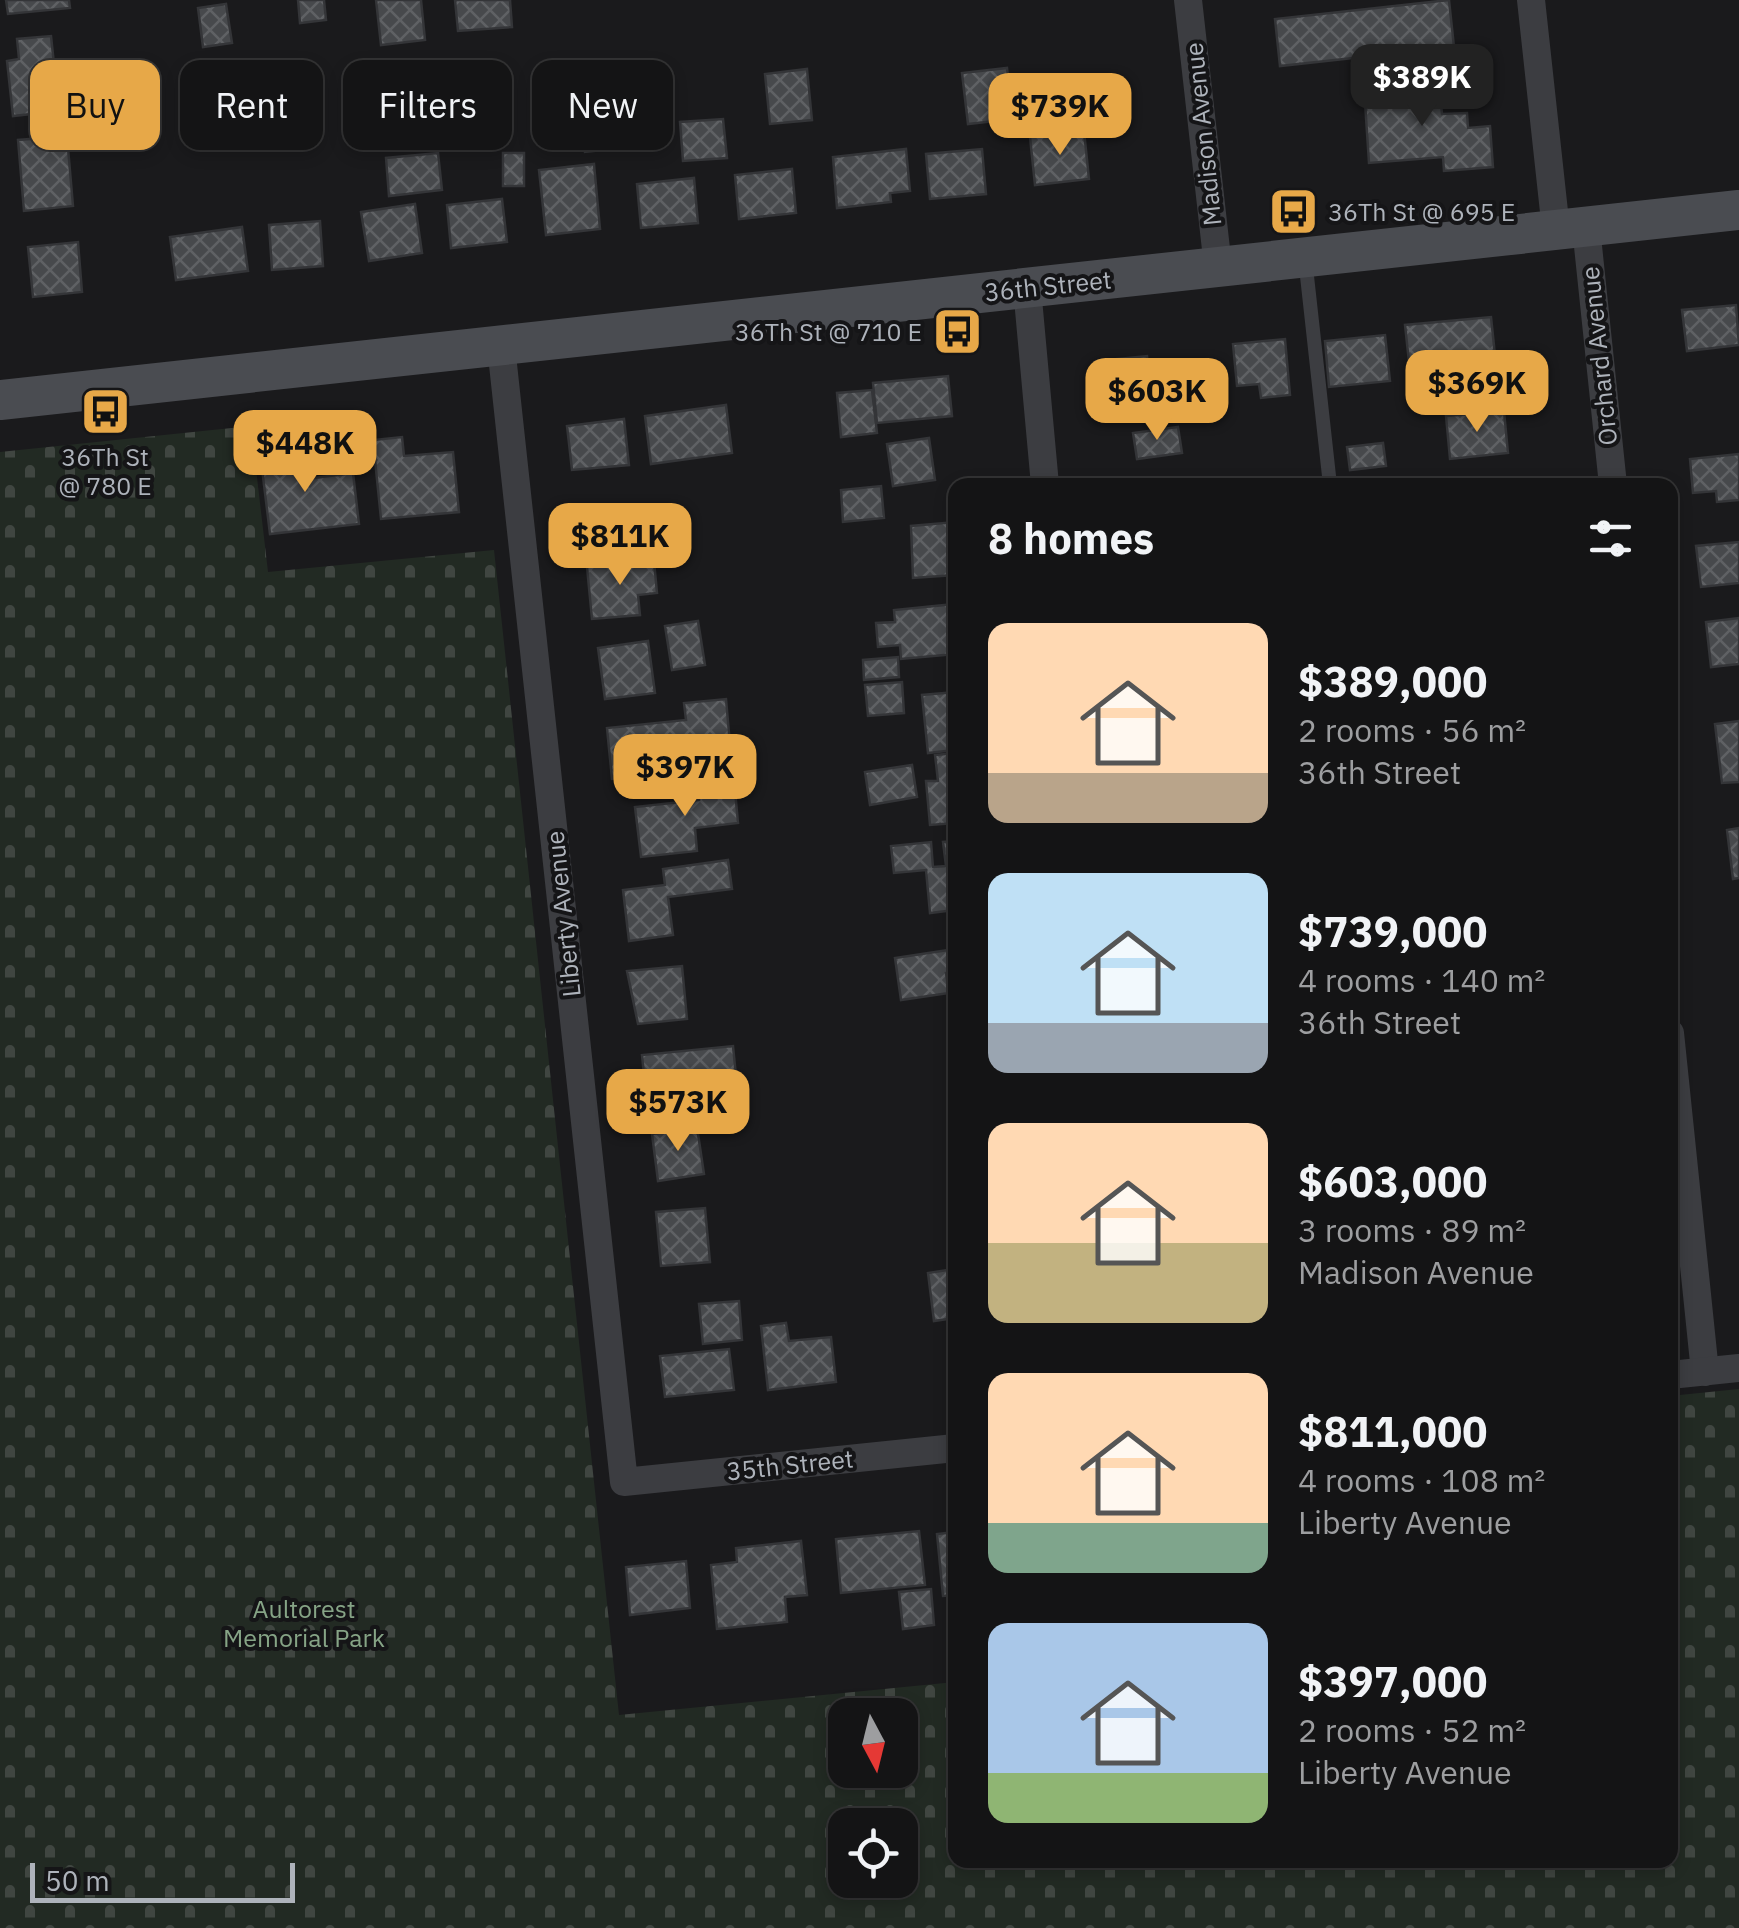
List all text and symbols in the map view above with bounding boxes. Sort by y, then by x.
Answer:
street label: Madison Avenue [1176,41,1229,227]
pin: $389K [1352,44,1492,129]
text: $389K [1372,55,1472,97]
chip: Buy [30,60,160,150]
chip: Rent [180,60,323,150]
chip: Filters [343,60,512,150]
chip: New [532,60,673,150]
pin: $739K [990,73,1130,158]
text: $739K [1010,84,1110,126]
bus stop icon: 36Th St @ 695 E [1267,186,1319,238]
place label: 36Th St @ 695 E [1328,195,1515,228]
street label: 36th Street [983,262,1113,309]
street label: Orchard Avenue [1573,265,1624,447]
bus stop icon: 36Th St @ 710 E [931,306,983,358]
place label: 36Th St @ 710 E [735,315,922,348]
pin: $369K [1407,350,1547,435]
pin: $603K [1087,358,1227,443]
text: $369K [1427,361,1527,403]
text: $603K [1107,369,1207,411]
bus stop icon: 36Th St @ 780 E [79,385,131,437]
pin: $448K [235,410,375,495]
text: $448K [255,421,355,463]
place label: 36Th St @ 780 E [58,440,152,502]
pin: $811K [550,503,690,588]
text: 8 homes [988,511,1154,566]
icon: filters [1583,511,1638,566]
text: $811K [570,514,670,556]
text: $389,000 [1298,654,1487,709]
icon: home [1068,663,1188,783]
text: 2 rooms · 56 m² [1298,709,1526,751]
pin: $397K [615,734,755,819]
text: $397K [635,745,735,787]
text: 36th Street [1298,751,1461,793]
street label: Liberty Avenue [537,829,588,999]
text: $739,000 [1298,904,1487,959]
icon: home [1068,913,1188,1033]
text: 4 rooms · 140 m² [1298,959,1545,1001]
text: 36th Street [1298,1001,1461,1043]
pin: $573K [608,1069,748,1154]
text: $573K [628,1080,728,1122]
text: $603,000 [1298,1154,1487,1209]
icon: home [1068,1163,1188,1283]
text: 3 rooms · 89 m² [1298,1209,1526,1251]
text: Madison Avenue [1298,1251,1534,1293]
text: $811,000 [1298,1404,1487,1459]
icon: home [1068,1413,1188,1533]
street label: 35th Street [725,1441,855,1488]
text: 4 rooms · 108 m² [1298,1459,1545,1501]
text: Liberty Avenue [1298,1501,1512,1543]
park label: Aultorest Memorial Park [223,1592,385,1654]
text: $397,000 [1298,1654,1487,1709]
icon: home [1068,1663,1188,1783]
north arrow [828,1698,918,1788]
map controls [828,1698,918,1898]
text: 2 rooms · 52 m² [1298,1709,1526,1751]
text: Liberty Avenue [1298,1751,1512,1793]
button: locate [828,1808,918,1898]
scale bar [30,1858,295,1902]
text: 50 m [45,1862,110,1899]

